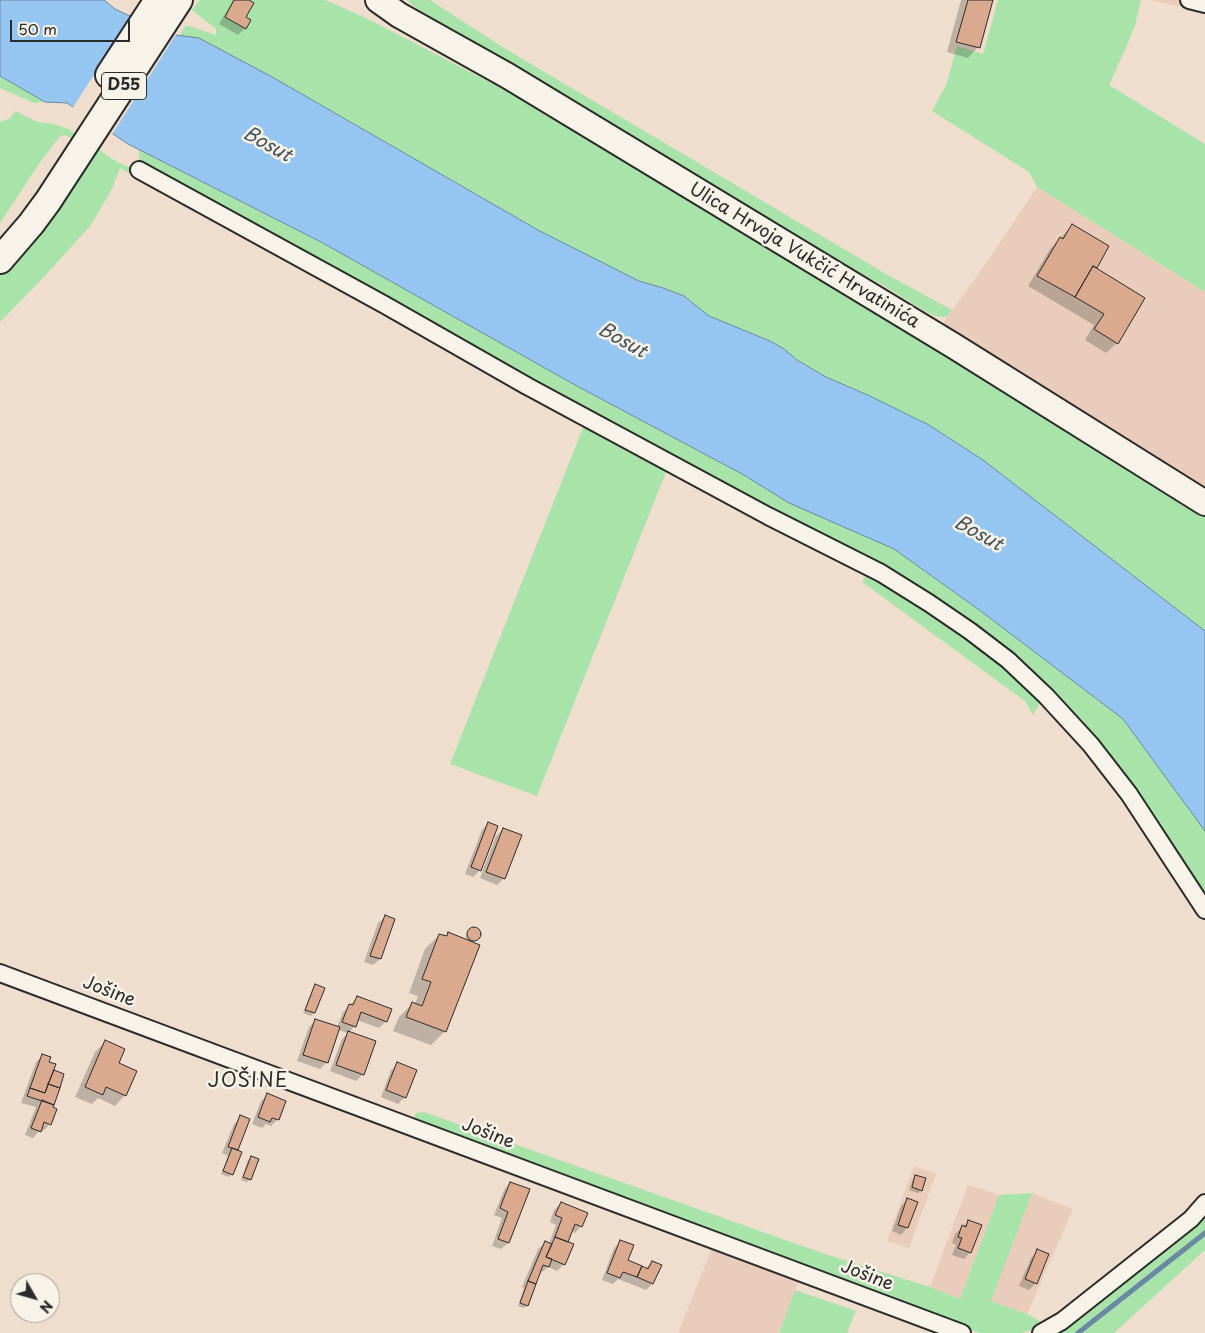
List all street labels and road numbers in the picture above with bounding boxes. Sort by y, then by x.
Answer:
road number: D55 [102,72,146,100]
street label: Ulica Hrvoja Vukčić Hrvatinića [685,179,923,333]
street label: Jošine [80,972,138,1012]
street label: Jošine [459,1114,517,1154]
street label: Jošine [838,1256,896,1296]

